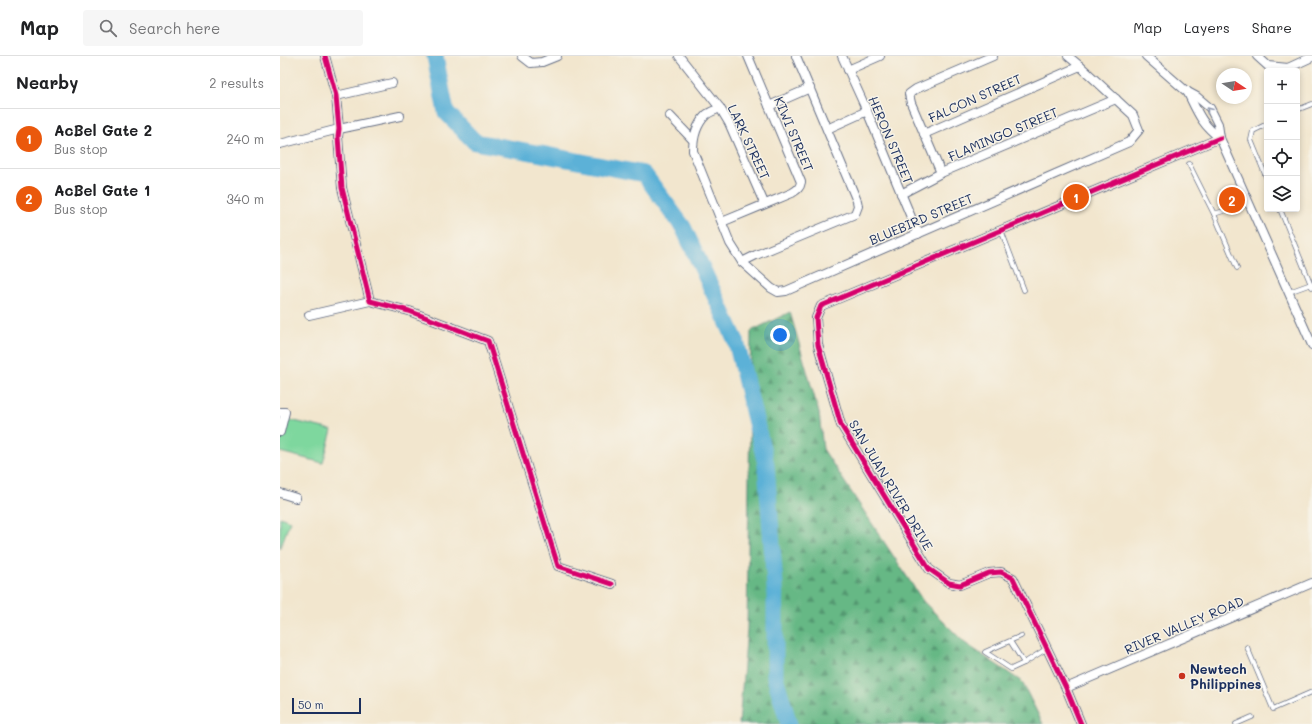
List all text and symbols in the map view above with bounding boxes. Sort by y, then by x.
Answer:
search box [83,10,363,46]
text: Map [20,15,59,40]
icon: search [97,17,119,39]
text: Search here [129,18,220,38]
text: Map [1133,18,1162,37]
text: Layers [1184,18,1230,37]
text: Share [1252,18,1292,37]
north arrow [1216,68,1252,104]
map controls [1264,68,1300,212]
button: + [1264,68,1300,104]
street label: FALCON STREET [926,69,1024,126]
text: Nearby [16,71,78,93]
text: 2 results [209,74,264,91]
street label: HERON STREET [865,93,918,186]
street label: KIWI STREET [771,94,818,174]
street label: LARK STREET [725,101,774,182]
street label: FLAMINGO STREET [945,103,1060,164]
button: − [1264,104,1300,140]
one-way arrow [1207,107,1214,114]
text: AcBel Gate 2 [54,120,152,140]
text: 1 [26,130,32,147]
text: 240 m [227,130,264,147]
text: Bus stop [54,140,107,157]
button: locate [1264,140,1300,176]
button: layers [1264,176,1300,212]
text: AcBel Gate 1 [54,180,150,200]
pin: 1 [1063,182,1089,212]
pin: 2 [1219,185,1245,215]
street label: BLUEBIRD STREET [866,189,975,248]
text: 2 [25,190,33,207]
text: 340 m [226,190,264,207]
text: Bus stop [54,200,107,217]
your location [770,325,790,345]
street label: SAN JUAN RIVER DRIVE [846,416,937,553]
street label: RIVER VALLEY ROAD [1122,592,1246,657]
place label: Newtech Philippines [1190,660,1261,692]
marker: Newtech Philippines [1177,671,1187,681]
scale bar [292,696,361,715]
text: 50 m [298,697,324,712]

